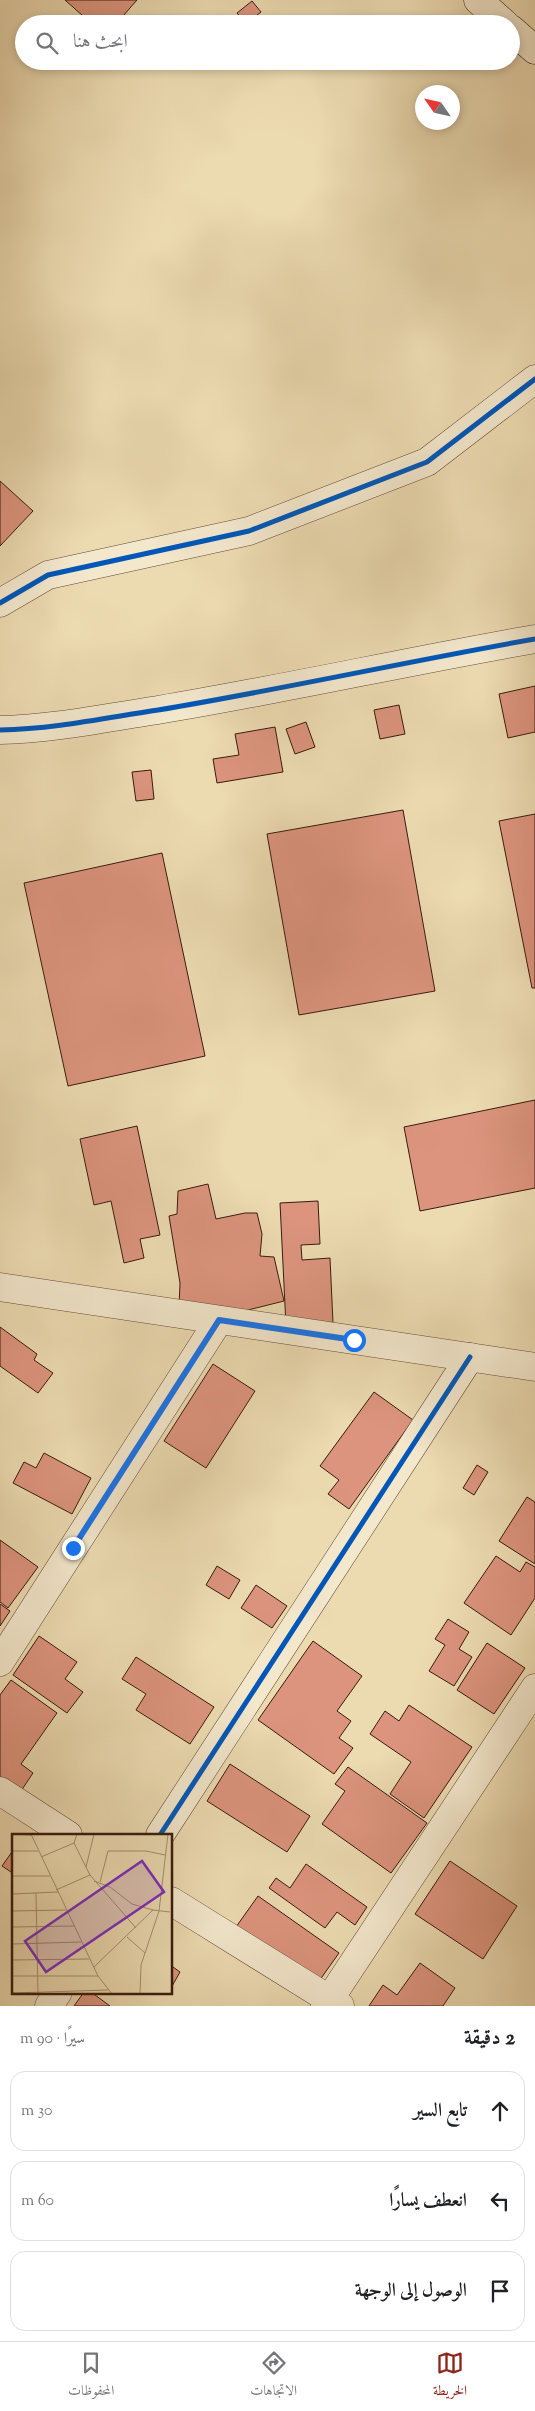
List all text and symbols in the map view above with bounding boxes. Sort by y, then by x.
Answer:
search box [15,15,520,70]
icon: search [33,29,61,57]
text: ابحث هنا [73,29,128,56]
north arrow [415,85,460,130]
route start [343,1329,366,1352]
route end [62,1537,85,1560]
inset map [12,1834,172,1994]
text: 2 دقيقة [464,2024,515,2054]
text: سيرًا · 90 m [20,2028,85,2051]
icon: ahead [486,2097,514,2125]
text: تابع السير [413,2098,467,2125]
text: 30 m [21,2100,52,2123]
icon: left [486,2187,514,2215]
text: انعطف يسارًا [389,2188,467,2215]
text: 60 m [21,2190,54,2213]
icon: arrive [486,2277,514,2305]
text: الوصول إلى الوجهة [355,2278,467,2305]
tab: المحفوظات [68,2349,114,2404]
tab: الاتجاهات [250,2349,297,2404]
tab: الخريطة [433,2349,467,2404]

